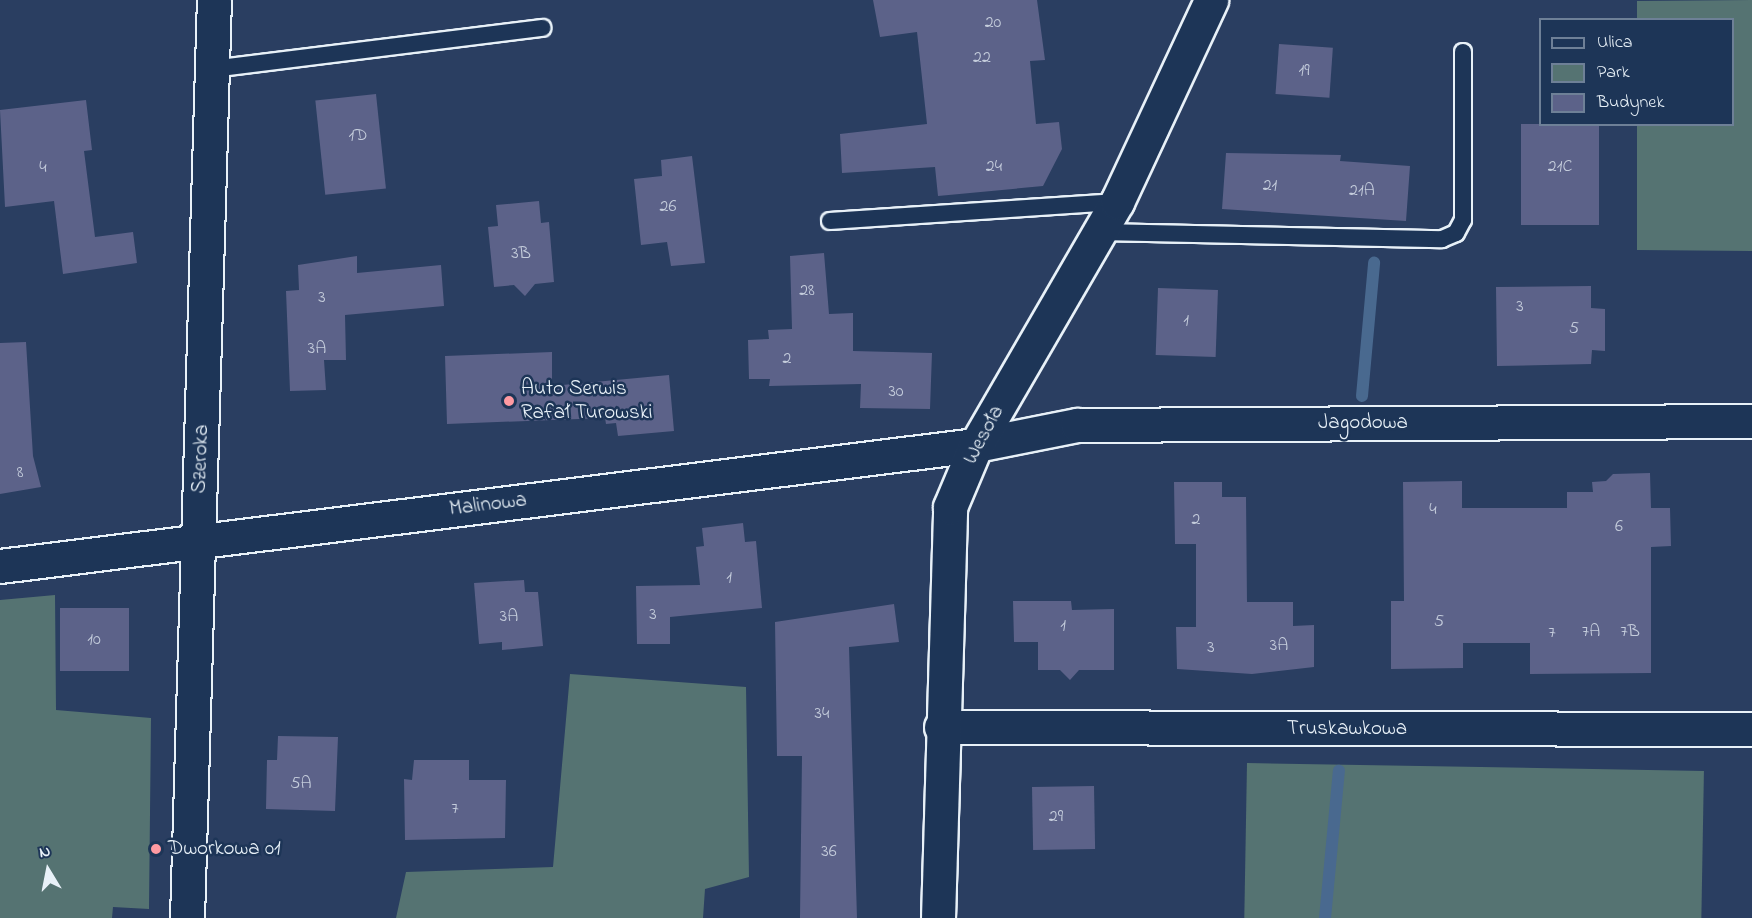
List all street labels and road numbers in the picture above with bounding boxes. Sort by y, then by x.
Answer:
street label: Wesoła [958,401,1010,469]
street label: Jagodowa [1318,410,1408,436]
street label: Szeroka [187,424,215,494]
street label: Malinowa [448,488,528,522]
street label: Truskawkowa [1287,716,1407,742]

